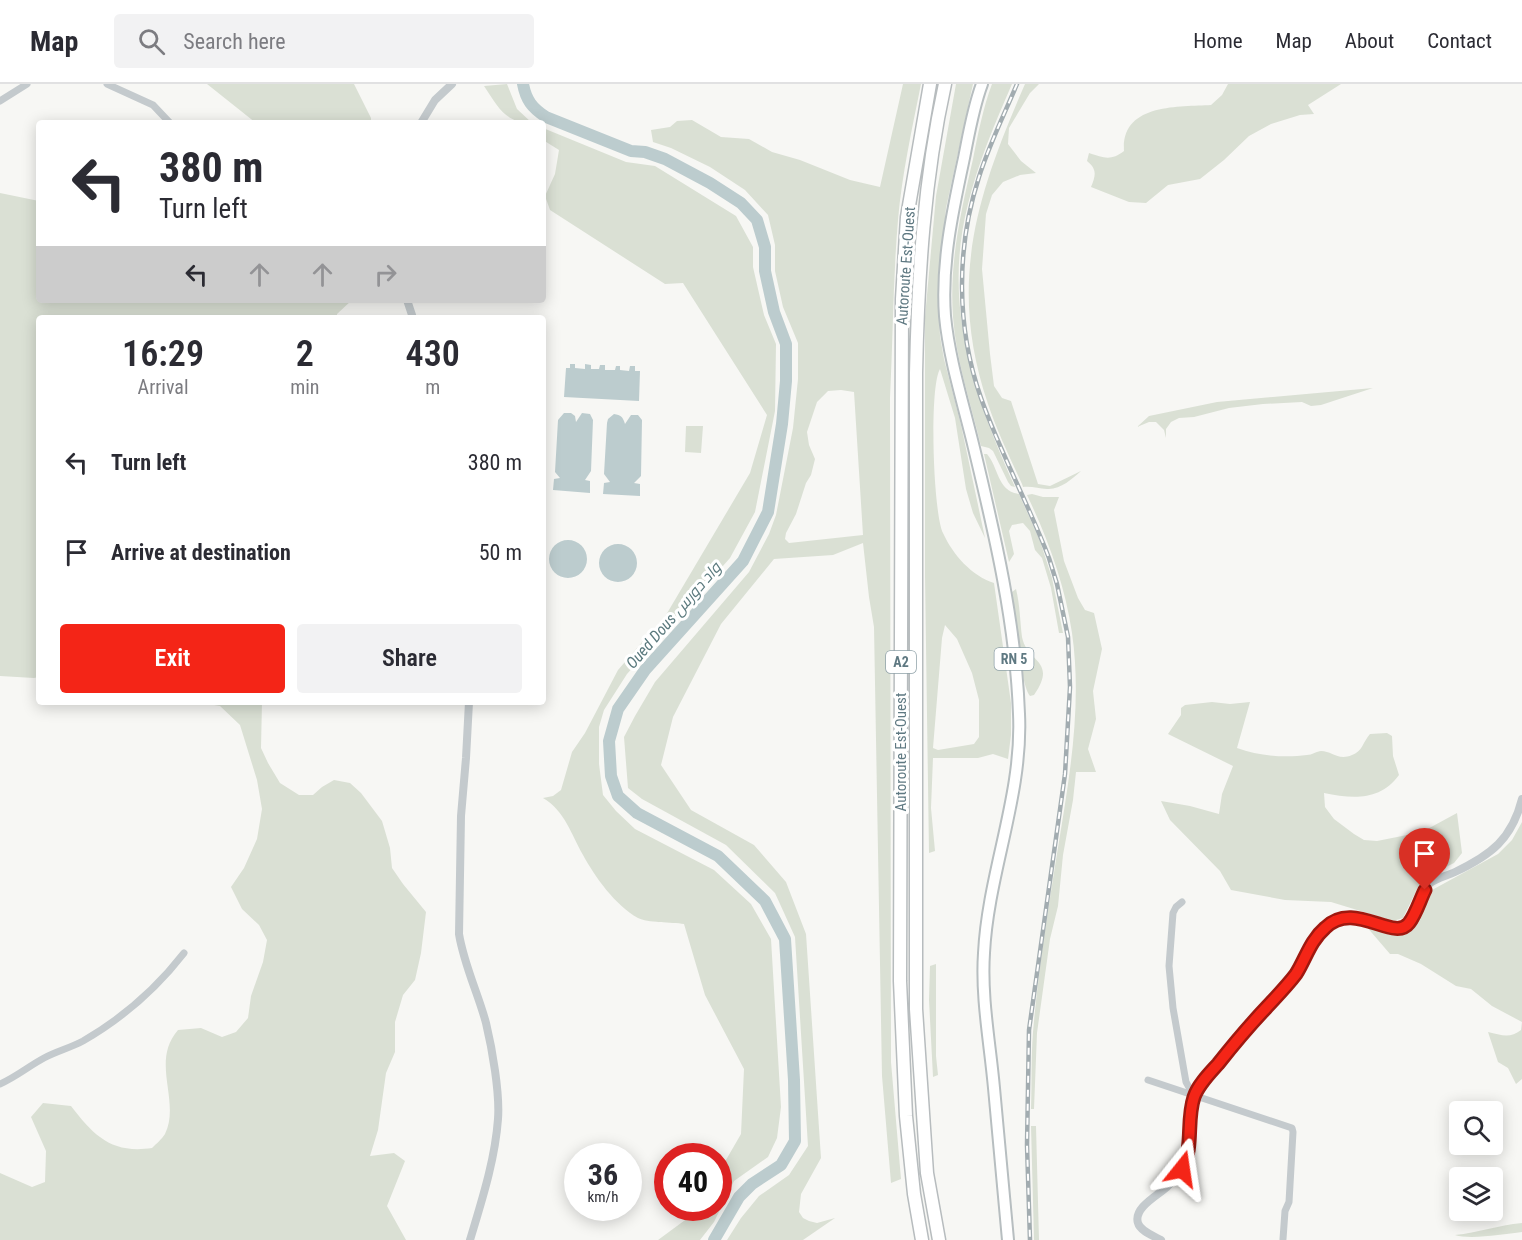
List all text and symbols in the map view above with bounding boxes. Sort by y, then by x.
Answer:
search box [114,14,534,68]
text: Map [30,25,78,58]
icon: search [135,25,168,58]
text: Search here [183,29,286,54]
text: Home [1193,29,1243,53]
text: Map [1276,29,1312,53]
text: About [1345,29,1394,53]
text: Contact [1427,29,1492,53]
text: 380 m [159,143,264,192]
icon: left [60,144,138,222]
text: Turn left [159,193,248,225]
street label: Autoroute Est-Ouest [893,206,919,326]
icon: left [180,258,213,291]
icon: ahead [243,258,276,291]
icon: ahead [306,258,339,291]
icon: right [369,258,402,291]
text: 16:29 [122,333,204,375]
text: 2 [296,333,314,375]
text: 430 [406,333,460,375]
text: Arrival [138,375,189,399]
text: min [290,375,319,399]
text: m [425,375,440,399]
icon: left [60,446,93,479]
text: Turn left [111,450,186,475]
text: 380 m [468,450,522,475]
icon: arrive [60,536,93,569]
text: Arrive at destination [111,540,291,565]
text: 50 m [479,540,522,565]
water label: Oued Dous واد دورس [622,557,726,672]
button: Exit [60,624,285,693]
button: Share [297,624,522,693]
road number: RN 5 [994,648,1034,670]
road number: A2 [886,651,916,673]
street label: Autoroute Est-Ouest [892,693,910,811]
pin [1399,828,1450,890]
icon: arrive [1408,837,1441,870]
map controls [1449,1101,1503,1221]
button: search [1449,1101,1503,1155]
position arrow [1150,1137,1214,1201]
speed limit sign: 40 [654,1143,732,1221]
text: 36 [588,1157,618,1192]
button: layers [1449,1167,1503,1221]
text: km/h [588,1188,618,1206]

